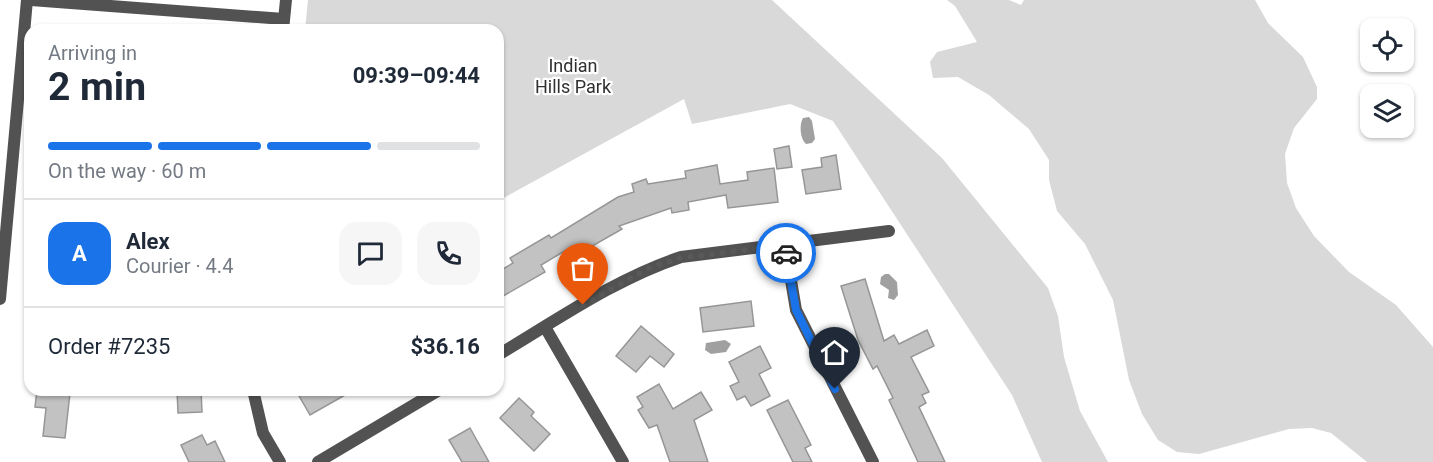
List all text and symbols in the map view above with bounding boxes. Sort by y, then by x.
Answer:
map controls [1360,18,1414,138]
button: locate [1360,18,1414,72]
text: Arriving in [48,41,137,65]
park label: Indian Hills Park [535,55,612,97]
text: 09:39–09:44 [353,63,480,88]
text: 2 min [48,64,146,110]
button: layers [1360,84,1414,138]
text: On the way · 60 m [48,159,206,183]
button: chat [339,222,402,285]
button: phone [417,222,480,285]
courier [756,223,816,283]
text: Alex [126,229,170,254]
icon: car [770,237,803,270]
text: A [72,241,87,266]
pin [557,243,608,305]
icon: bag [566,252,599,285]
text: Courier · 4.4 [126,254,233,278]
pin [809,327,860,389]
text: Order #7235 [48,334,170,359]
text: $36.16 [411,334,480,359]
icon: home [818,336,851,369]

